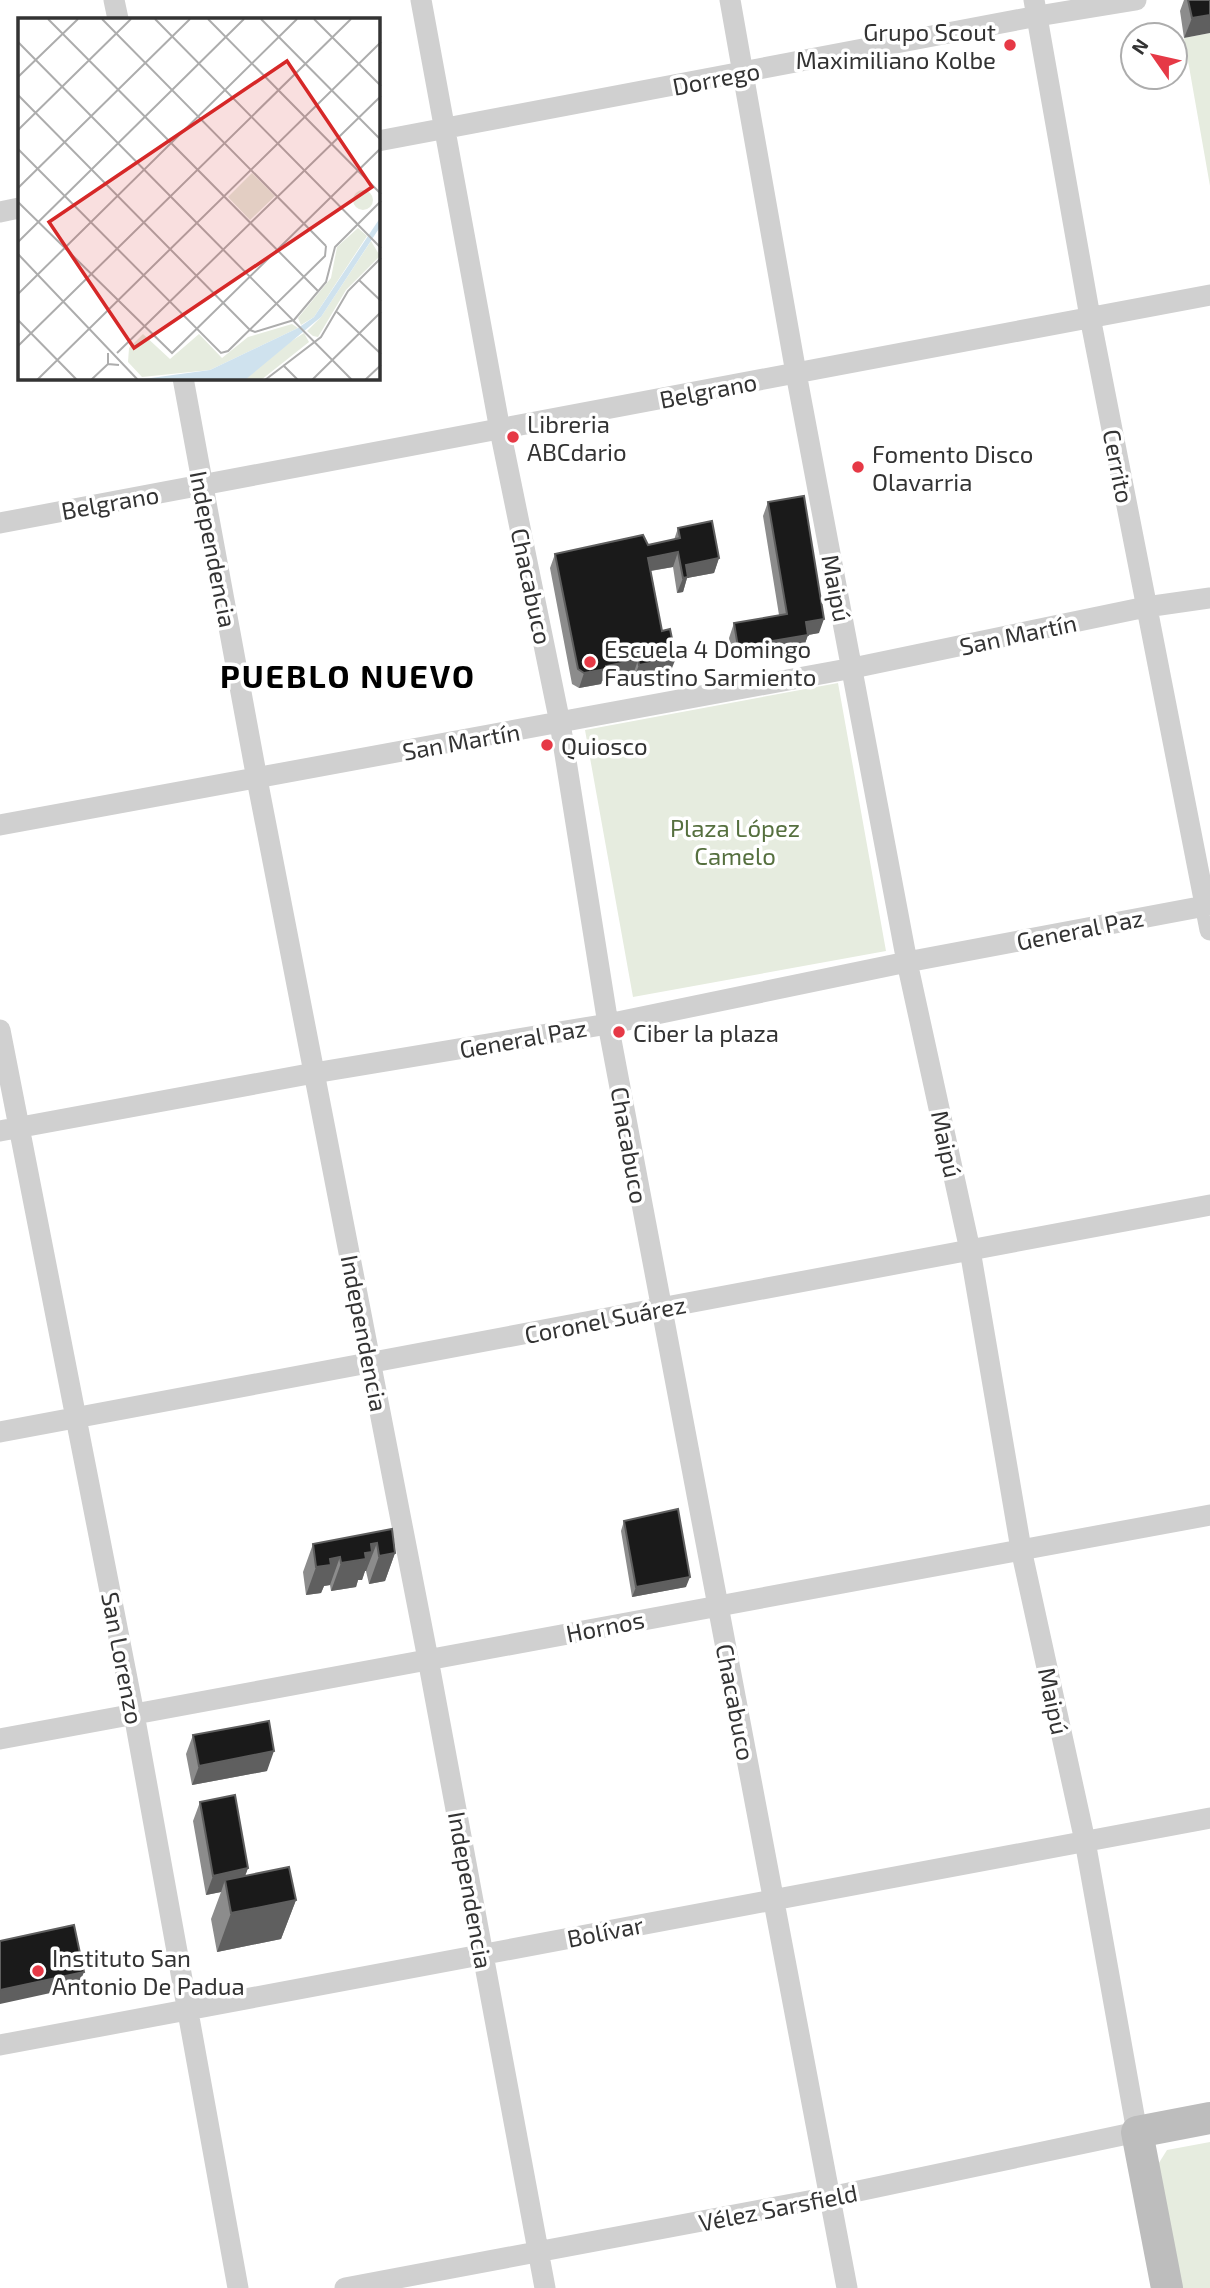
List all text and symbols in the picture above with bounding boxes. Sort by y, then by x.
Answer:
place label: Grupo Scout Maximiliano Kolbe [796,17,996,74]
inset map [18,18,380,380]
north arrow [1119,21,1189,91]
text: N [1126,34,1153,58]
marker: Grupo Scout Maximiliano Kolbe [1002,37,1018,53]
street label: Dorrego [670,55,762,101]
street label: Belgrano [657,366,759,414]
place label: Libreria ABCdario [527,409,627,466]
street label: Cerrito [1098,427,1140,505]
marker: Libreria ABCdario [505,429,521,445]
place label: Fomento Disco Olavarria [872,439,1033,496]
marker: Fomento Disco Olavarria [850,459,866,475]
street label: Independencia [185,468,243,630]
street label: Belgrano [59,479,161,525]
street label: Chacabuco [506,525,558,647]
street label: Maipú [816,552,858,624]
street label: San Martín [957,607,1079,661]
place label: Escuela 4 Domingo Faustino Sarmiento [604,634,816,691]
marker: Escuela 4 Domingo Faustino Sarmiento [582,654,598,670]
district label: PUEBLO NUEVO [220,656,476,694]
street label: San Martín [400,716,522,766]
place label: Quiosco [561,731,648,760]
marker: Quiosco [539,737,555,753]
park label: Plaza López Camelo [670,813,800,870]
street label: General Paz [1014,902,1146,956]
street label: General Paz [457,1013,589,1063]
place label: Ciber la plaza [633,1018,779,1047]
marker: Ciber la plaza [611,1024,627,1040]
street label: Chacabuco [605,1084,655,1206]
street label: Maipú [926,1108,968,1180]
street label: Independencia [336,1252,394,1414]
street label: Coronel Suárez [522,1289,688,1349]
street label: San Lorenzo [96,1590,150,1726]
street label: Hornos [563,1604,647,1648]
street label: Chacabuco [710,1641,762,1763]
street label: Maipú [1033,1665,1075,1737]
street label: Independencia [443,1809,499,1971]
street label: Bolívar [564,1909,646,1953]
place label: Instituto San Antonio De Padua [52,1943,245,2000]
marker: Instituto San Antonio De Padua [30,1963,46,1979]
street label: Vélez Sarsfield [696,2177,860,2237]

